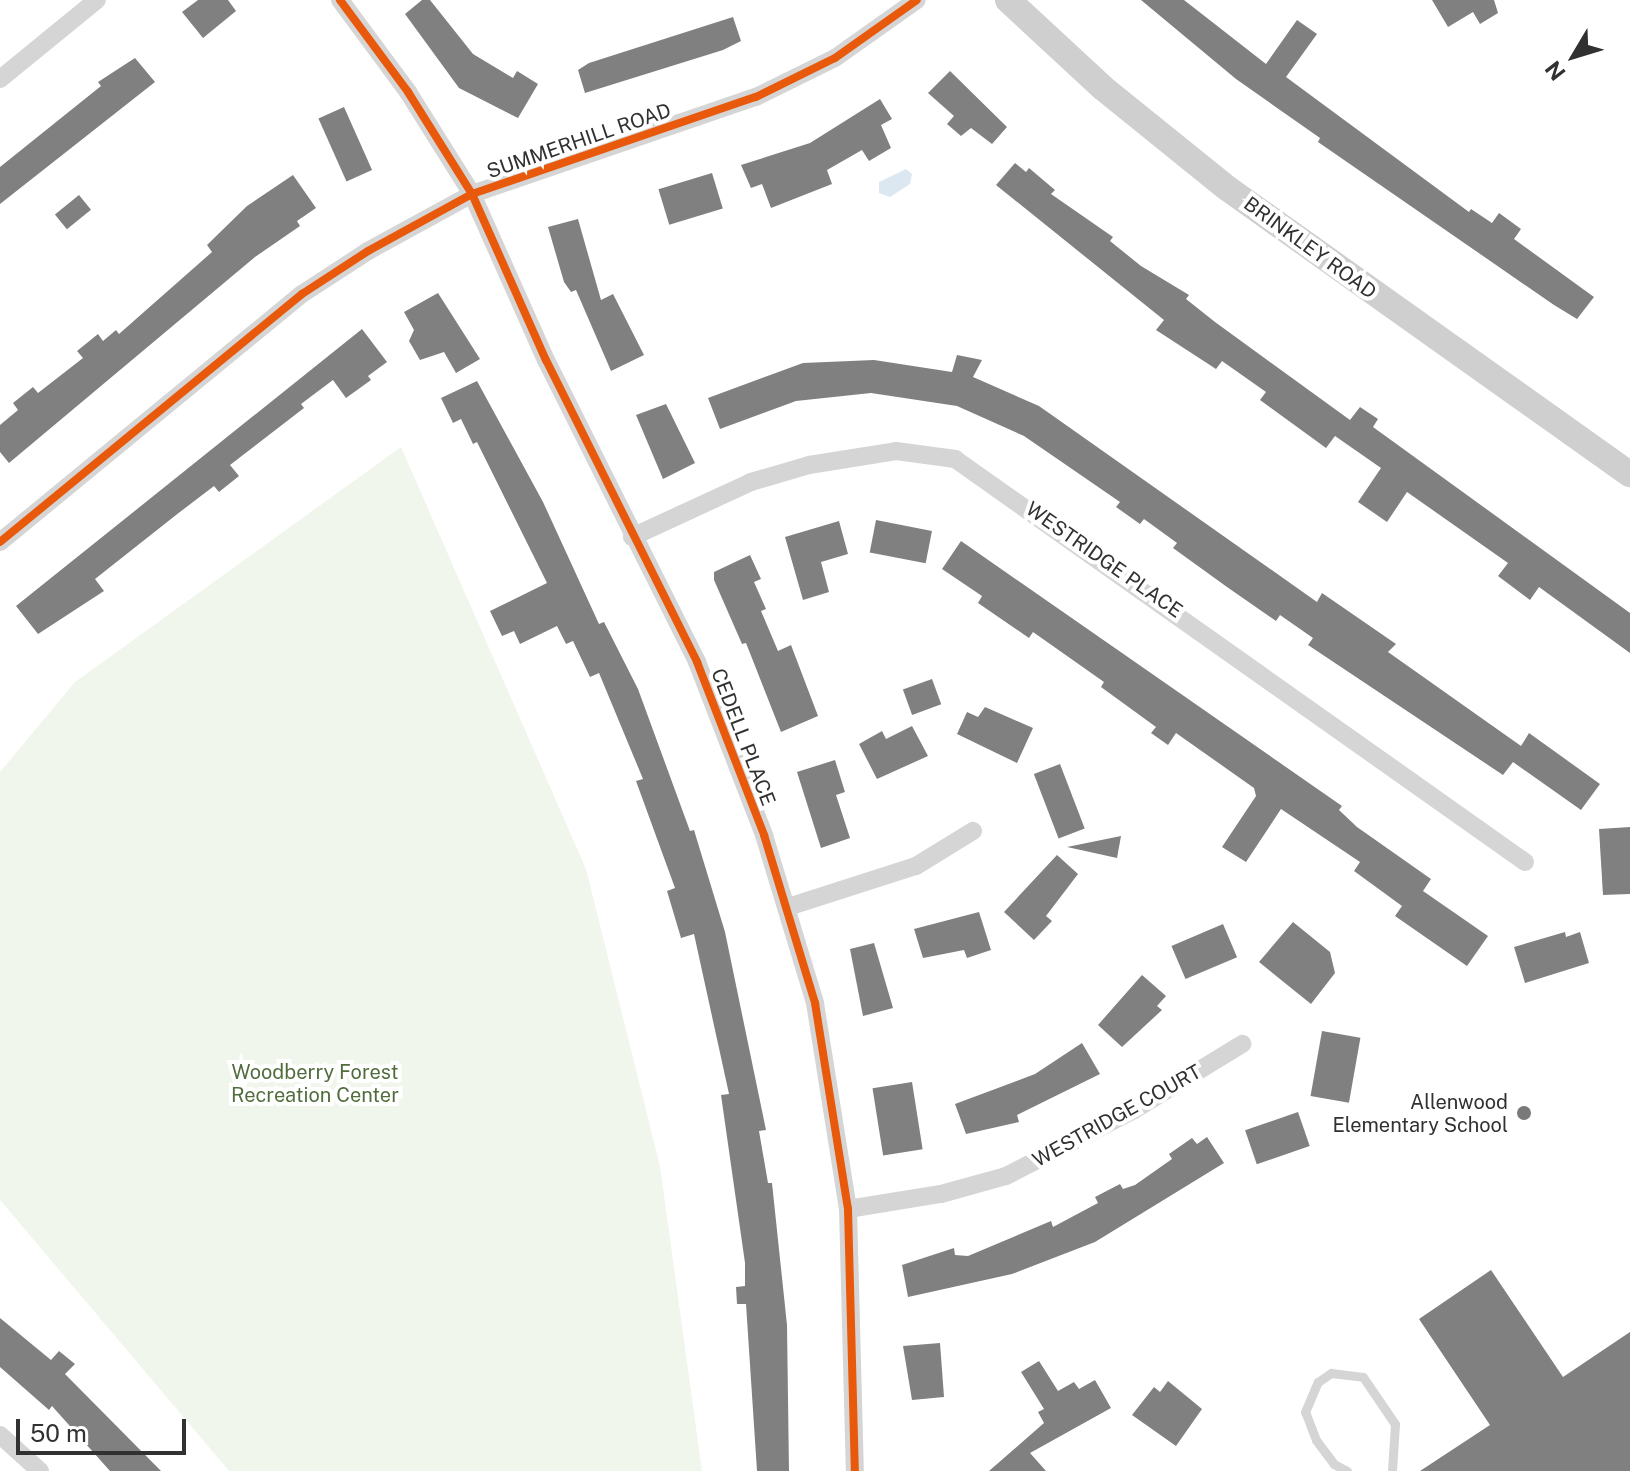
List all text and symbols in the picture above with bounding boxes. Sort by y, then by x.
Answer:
north arrow [1534,16,1614,96]
text: N [1540,56,1571,86]
street label: SUMMERHILL ROAD [484,98,674,184]
street label: BRINKLEY ROAD [1239,192,1381,304]
street label: WESTRIDGE PLACE [1021,497,1187,623]
street label: CEDELL PLACE [706,665,780,809]
park label: Woodberry Forest Recreation Center [231,1060,399,1107]
street label: WESTRIDGE COURT [1029,1060,1205,1172]
place label: Allenwood Elementary School [1332,1090,1508,1137]
marker: Allenwood Elementary School [1515,1104,1533,1122]
scale bar [20,1403,190,1453]
text: 50 m [30,1419,87,1447]

